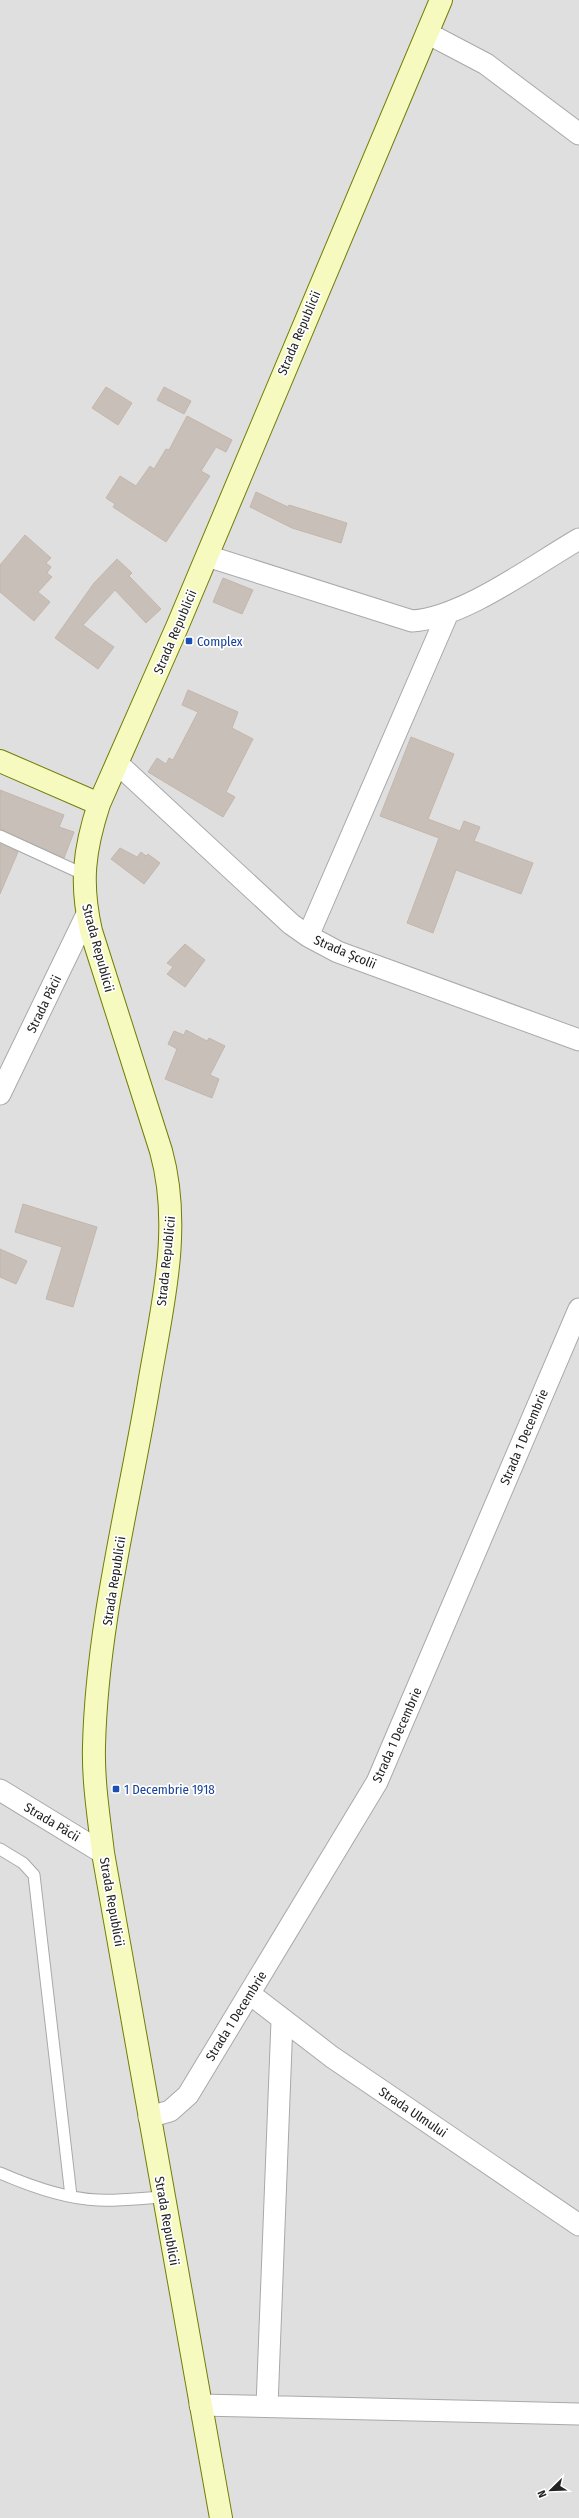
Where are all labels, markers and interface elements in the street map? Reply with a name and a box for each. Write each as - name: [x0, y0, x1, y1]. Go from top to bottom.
- street label: Strada Republicii: [274, 288, 324, 378]
- street label: Strada Republicii: [150, 587, 200, 677]
- place label: Complex: [197, 634, 243, 649]
- marker: Complex: [184, 636, 194, 646]
- street label: Strada Republicii: [79, 902, 117, 994]
- street label: Strada Școlii: [311, 932, 378, 973]
- street label: Strada Păcii: [24, 973, 64, 1035]
- street label: Strada Republicii: [154, 1215, 178, 1307]
- street label: Strada 1 Decembrie: [497, 1387, 551, 1487]
- street label: Strada Republicii: [100, 1535, 128, 1627]
- street label: Strada 1 Decembrie: [369, 1685, 425, 1785]
- place label: 1 Decembrie 1918: [124, 1782, 215, 1797]
- marker: 1 Decembrie 1918: [111, 1784, 121, 1794]
- street label: Strada Păcii: [21, 1800, 83, 1844]
- street label: Strada Republicii: [97, 1856, 127, 1948]
- street label: Strada 1 Decembrie: [202, 1969, 270, 2063]
- street label: Strada Ulmului: [376, 2084, 450, 2140]
- street label: Strada Republicii: [152, 2175, 182, 2267]
- north arrow: [531, 2470, 571, 2510]
- text: N: [535, 2488, 550, 2499]

